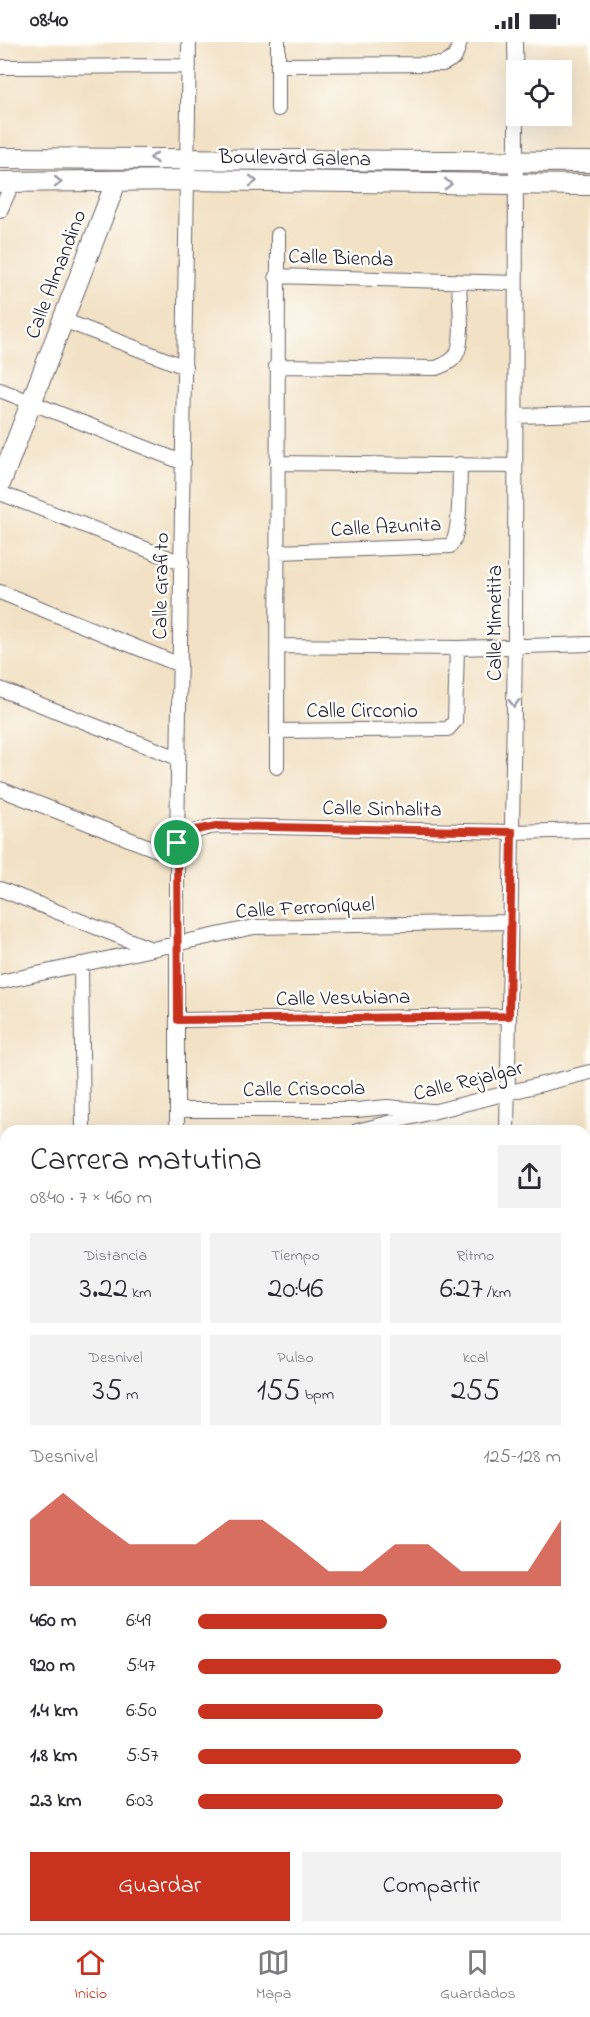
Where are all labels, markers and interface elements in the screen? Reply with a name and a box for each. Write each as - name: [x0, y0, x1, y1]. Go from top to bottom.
- text: 08:40: [30, 5, 68, 37]
- map controls: [506, 60, 572, 126]
- button: locate: [506, 60, 572, 126]
- street label: Boulevard Galena: [218, 143, 371, 175]
- one-way arrow: [149, 152, 158, 164]
- one-way arrow: [249, 175, 258, 187]
- one-way arrow: [54, 176, 63, 188]
- one-way arrow: [444, 177, 453, 190]
- street label: Calle Almandino: [19, 206, 95, 344]
- street label: Calle Bienda: [288, 242, 394, 276]
- street label: Calle Azunita: [330, 510, 442, 546]
- street label: Calle Grafito: [146, 532, 178, 640]
- street label: Calle Mimetita: [481, 565, 511, 681]
- street label: Calle Circonio: [306, 697, 418, 727]
- one-way arrow: [508, 699, 520, 708]
- street label: Calle Sinhalita: [322, 794, 442, 826]
- pin: [151, 817, 202, 868]
- icon: arrive: [160, 826, 193, 859]
- street label: Calle Ferroníquel: [235, 890, 375, 928]
- street label: Calle Vesubiana: [276, 983, 410, 1015]
- street label: Calle Rejalgar: [411, 1054, 527, 1112]
- street label: Calle Crisocola: [243, 1074, 366, 1106]
- text: Carrera matutina: [30, 1137, 262, 1185]
- button: share: [498, 1145, 561, 1208]
- text: 08:40 · 7 × 460 m: [30, 1184, 152, 1213]
- text: Distancia: [84, 1244, 147, 1268]
- text: Tiempo: [271, 1244, 320, 1268]
- text: Ritmo: [457, 1244, 494, 1268]
- text: 3.22: [80, 1268, 128, 1312]
- text: 20:46: [268, 1268, 323, 1312]
- text: 6:27: [440, 1268, 483, 1312]
- text: km: [128, 1281, 151, 1305]
- text: /km: [483, 1281, 511, 1305]
- text: Desnivel: [88, 1346, 143, 1370]
- text: Pulso: [277, 1346, 314, 1370]
- text: kcal: [463, 1346, 488, 1370]
- text: 35: [93, 1370, 122, 1414]
- text: 155: [257, 1370, 301, 1414]
- text: 255: [451, 1370, 500, 1414]
- text: m: [122, 1383, 138, 1407]
- text: bpm: [301, 1383, 334, 1407]
- text: Desnivel: [30, 1443, 98, 1472]
- text: 125–128 m: [483, 1443, 561, 1472]
- text: 460 m: [30, 1607, 76, 1636]
- text: 6:49: [126, 1607, 151, 1636]
- text: 920 m: [30, 1652, 75, 1681]
- text: 5:47: [126, 1652, 156, 1681]
- text: 1.4 km: [30, 1697, 78, 1726]
- text: 6:50: [126, 1697, 157, 1726]
- text: 1.8 km: [30, 1742, 77, 1771]
- text: 5:57: [126, 1742, 159, 1771]
- text: 2.3 km: [30, 1787, 82, 1816]
- text: 6:03: [126, 1787, 153, 1816]
- button: Guardar: [30, 1852, 290, 1921]
- button: Compartir: [302, 1852, 561, 1921]
- tab: Inicio: [74, 1946, 107, 2006]
- tab: Mapa: [256, 1946, 291, 2006]
- tab: Guardados: [440, 1946, 516, 2006]

